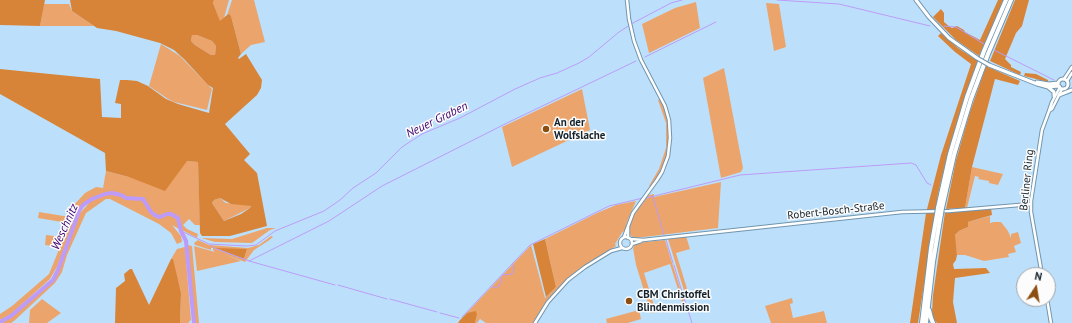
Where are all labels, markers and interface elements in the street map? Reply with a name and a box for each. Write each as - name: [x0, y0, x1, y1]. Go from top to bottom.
- water label: Neuer Graben: [404, 99, 470, 141]
- place label: An der Wolfslache: [554, 116, 605, 142]
- marker: An der Wolfslache: [541, 124, 551, 134]
- street label: Berliner Ring: [1017, 149, 1037, 211]
- street label: Robert-Bosch-Straße: [787, 199, 885, 223]
- water label: Weschnitz: [48, 202, 82, 252]
- north arrow: [1016, 267, 1056, 307]
- text: N: [1033, 269, 1043, 284]
- place label: CBM Christoffel Blindenmission: [637, 288, 710, 314]
- marker: CBM Christoffel Blindenmission: [624, 296, 634, 306]

